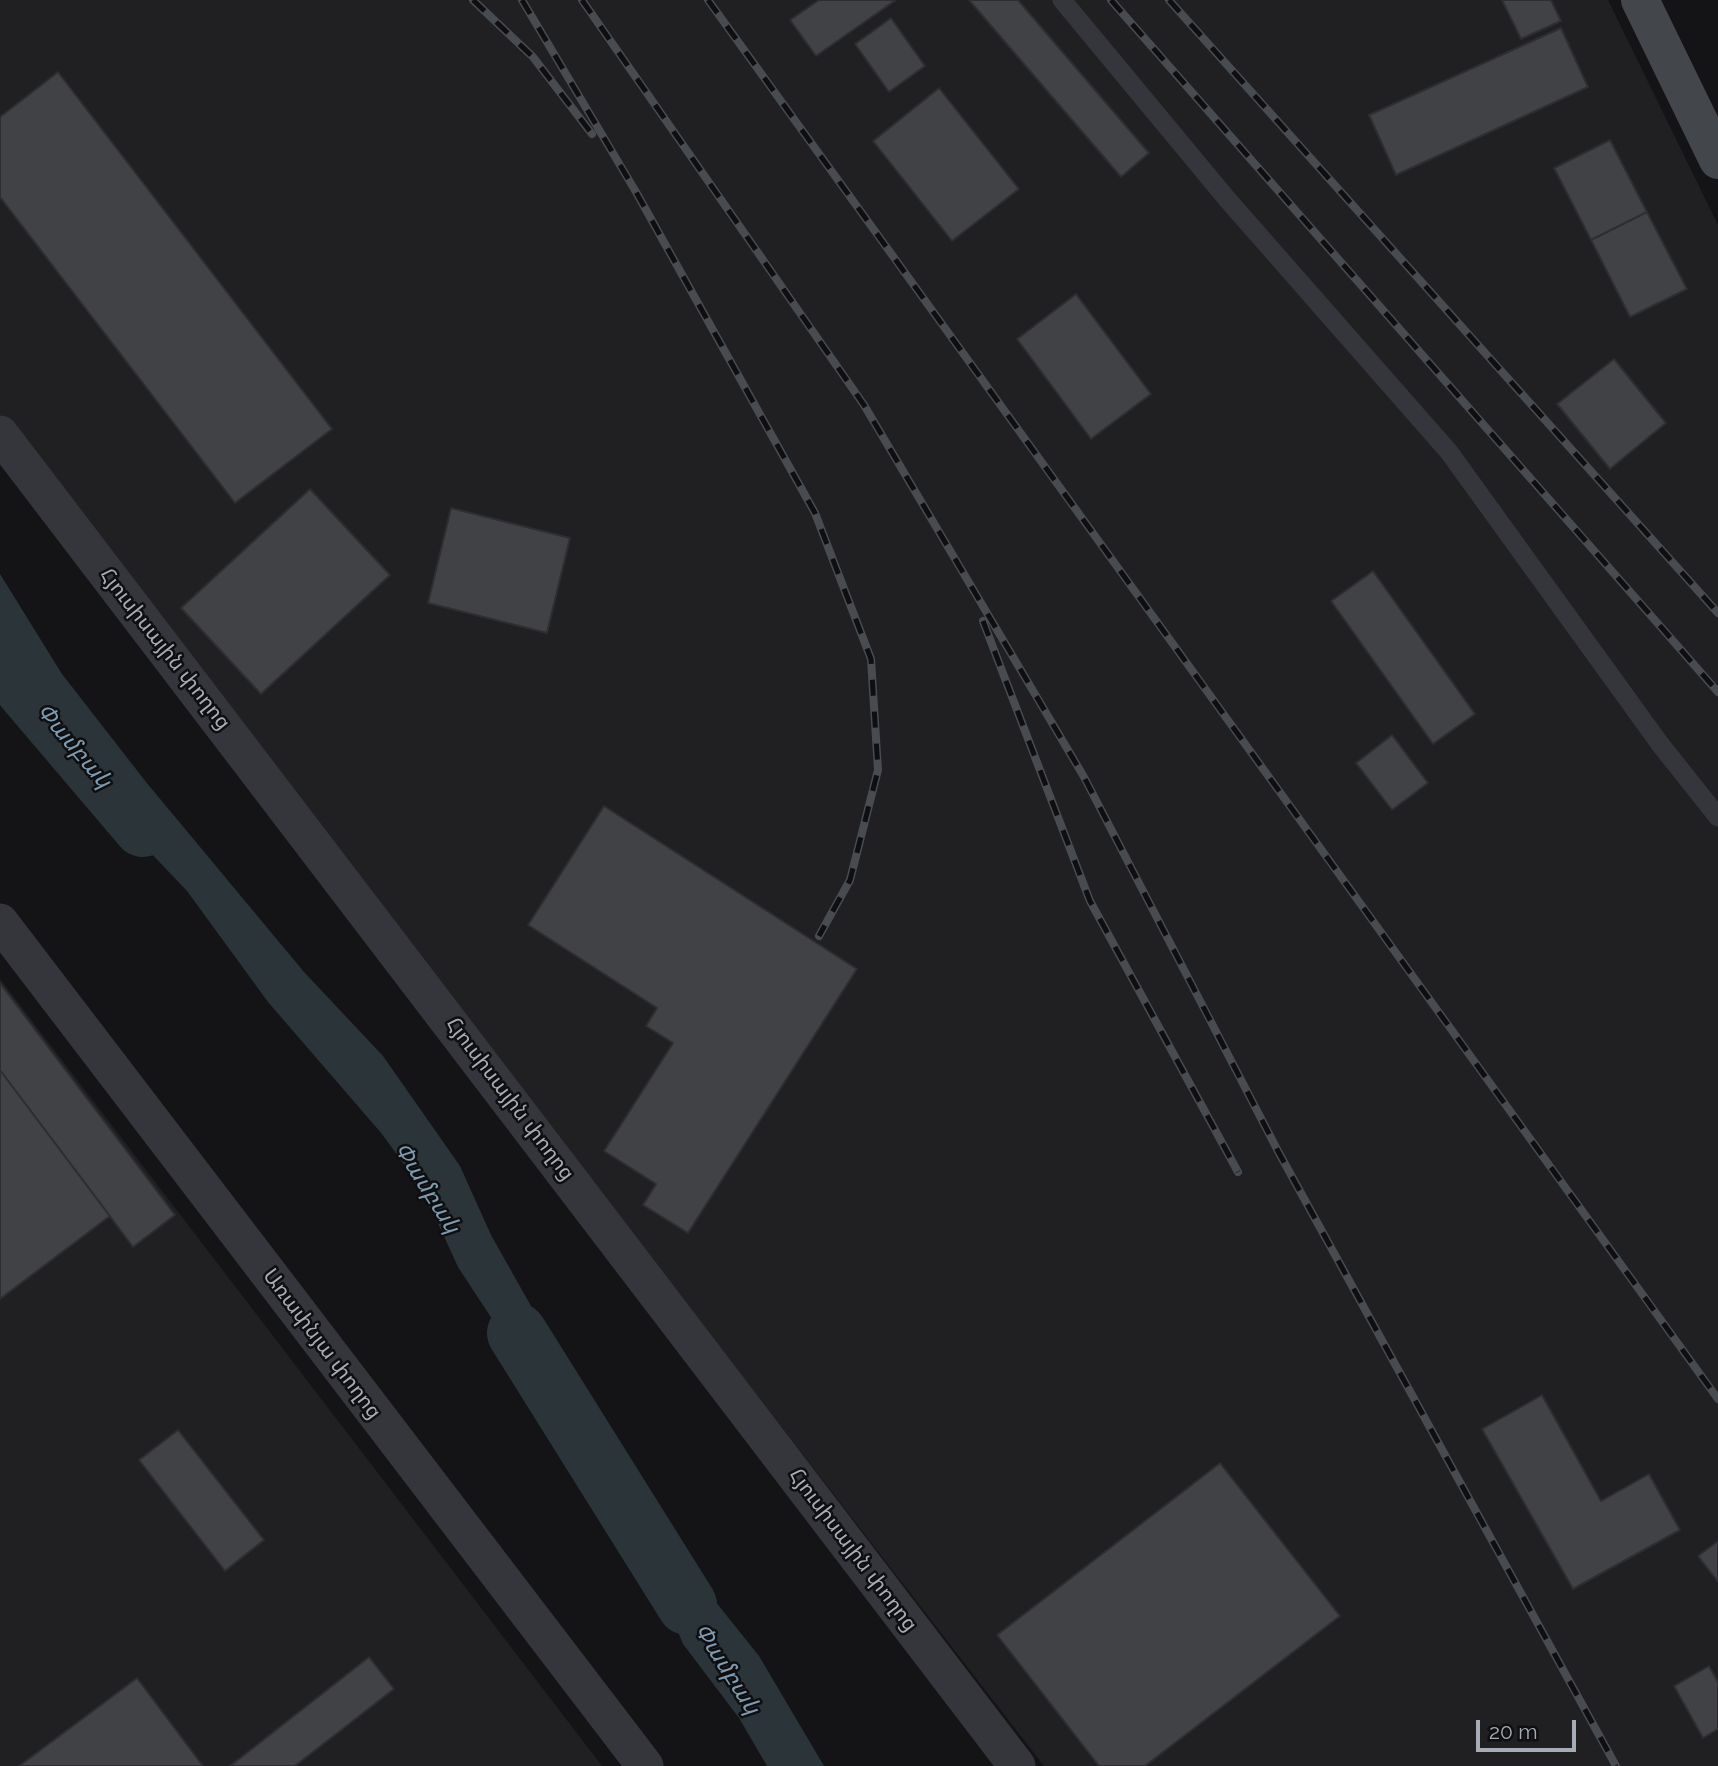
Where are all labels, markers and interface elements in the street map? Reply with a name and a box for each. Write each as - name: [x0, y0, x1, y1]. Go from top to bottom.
- street label: Հյուսիսային փողոց: [94, 563, 236, 735]
- water label: Փամբակ: [31, 698, 117, 794]
- street label: Հյուսիսային փողոց: [440, 1012, 580, 1186]
- water label: Փամբակ: [388, 1137, 466, 1239]
- street label: Առափնյա փողոց: [257, 1264, 387, 1424]
- street label: Հյուսիսային փողոց: [783, 1463, 923, 1637]
- water label: Փամբակ: [688, 1618, 766, 1720]
- scale bar: [1480, 1706, 1580, 1750]
- text: 20 m: [1489, 1719, 1537, 1744]

